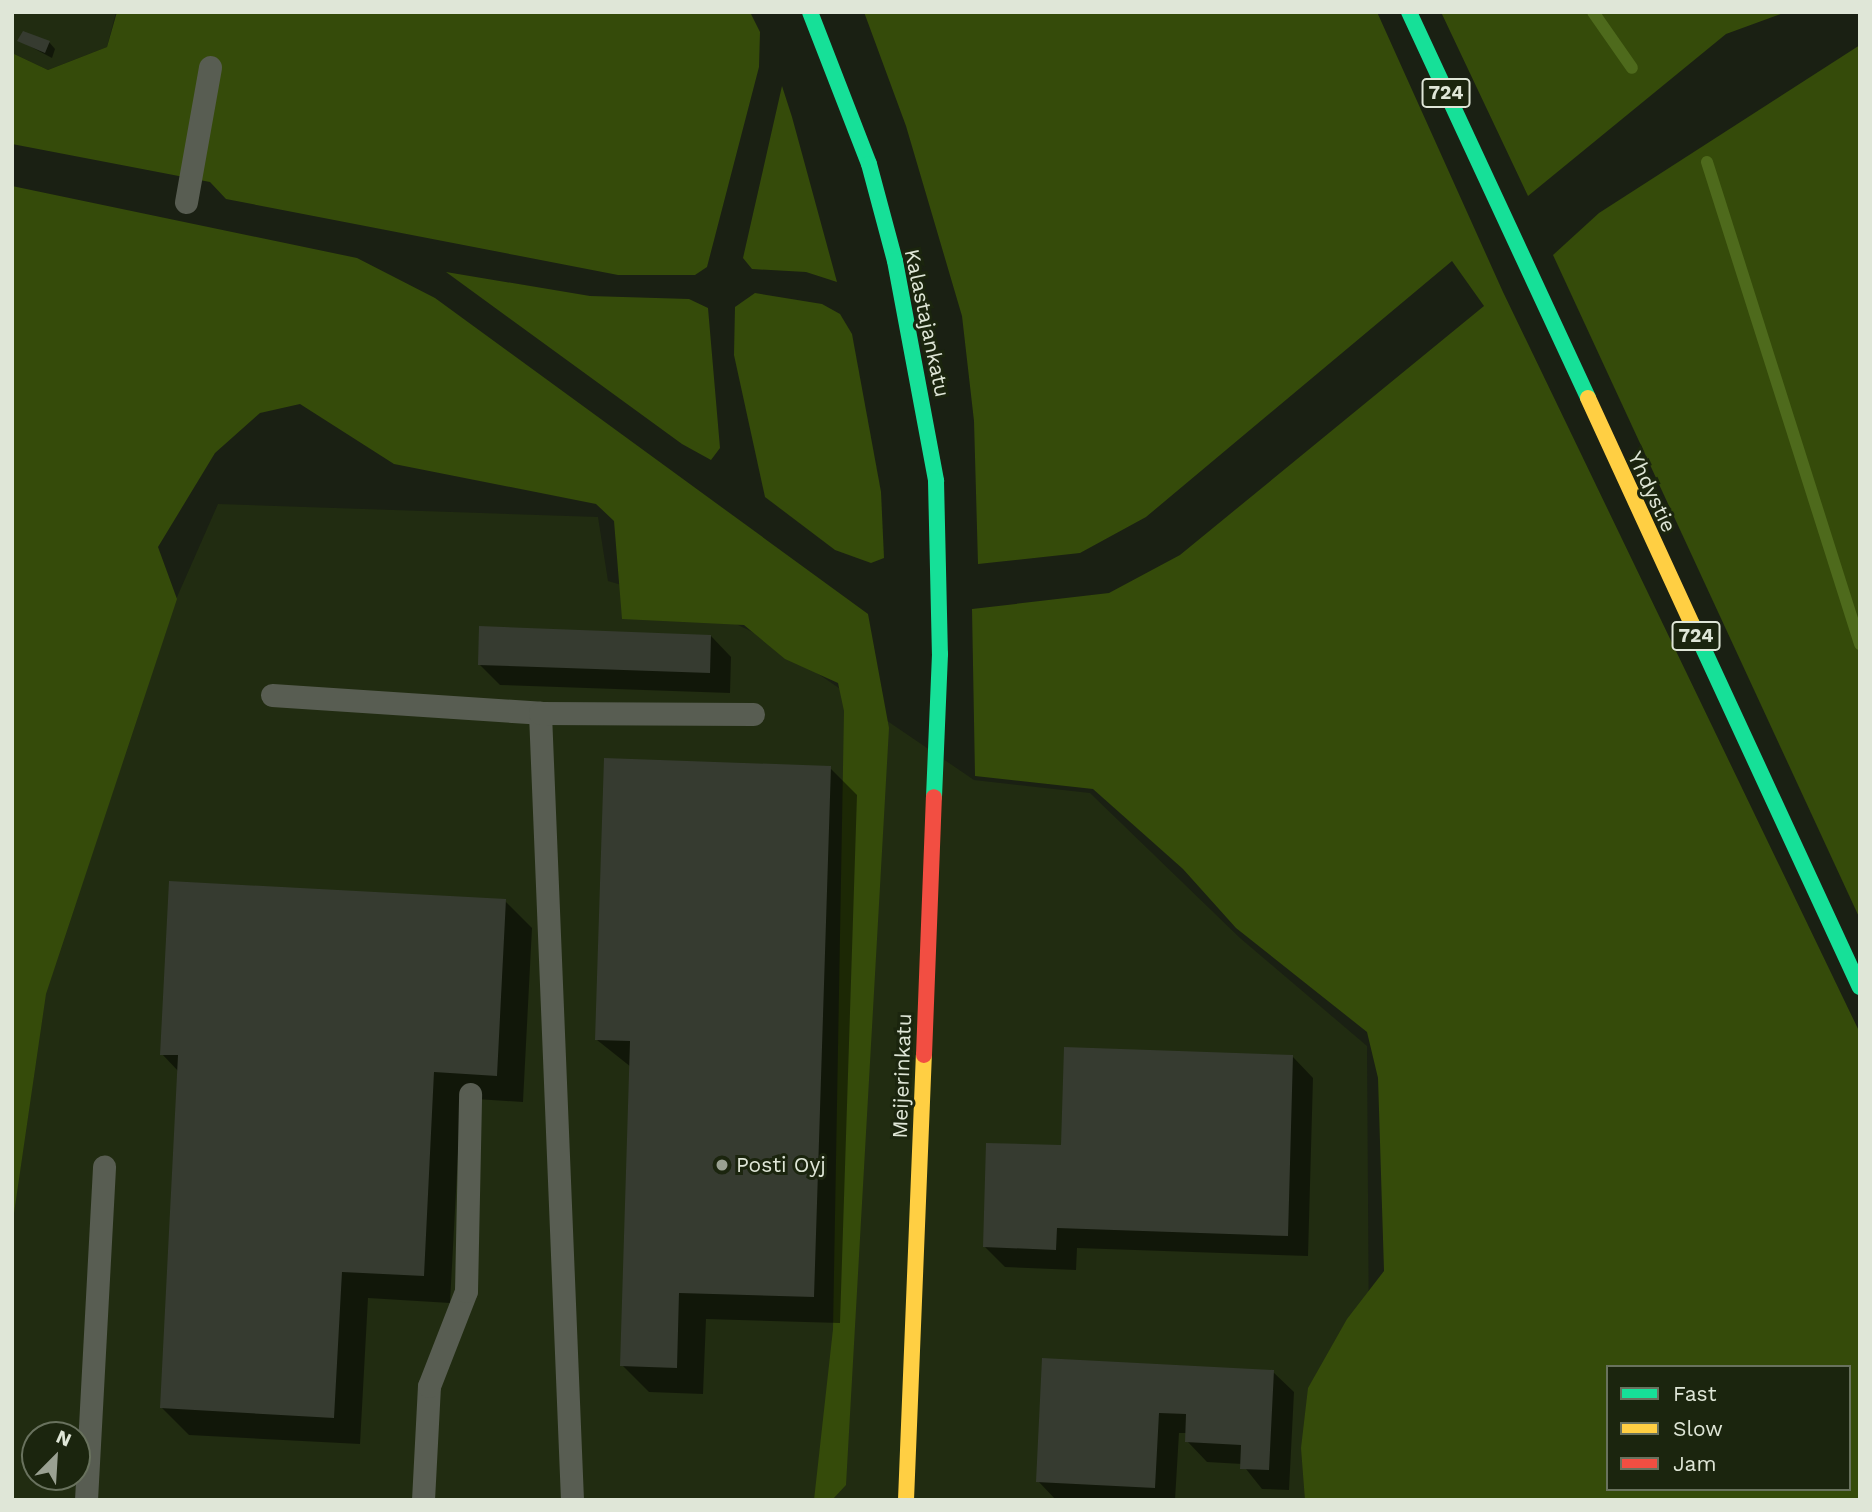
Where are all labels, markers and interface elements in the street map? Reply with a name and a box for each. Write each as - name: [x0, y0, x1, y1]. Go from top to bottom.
- road number: 724: [1422, 78, 1470, 108]
- street label: Kalastajankatu: [899, 247, 955, 399]
- street label: Yhdystie: [1622, 448, 1682, 536]
- road number: 724: [1672, 621, 1720, 652]
- street label: Meijerinkatu: [887, 1013, 917, 1139]
- place label: Posti Oyj: [736, 1152, 826, 1178]
- marker: Posti Oyj: [714, 1157, 730, 1173]
- legend: [1606, 1365, 1851, 1491]
- text: Fast: [1673, 1381, 1717, 1406]
- text: Slow: [1673, 1416, 1723, 1441]
- north arrow: [21, 1421, 91, 1491]
- text: N: [53, 1425, 75, 1452]
- text: Jam: [1673, 1451, 1716, 1476]

